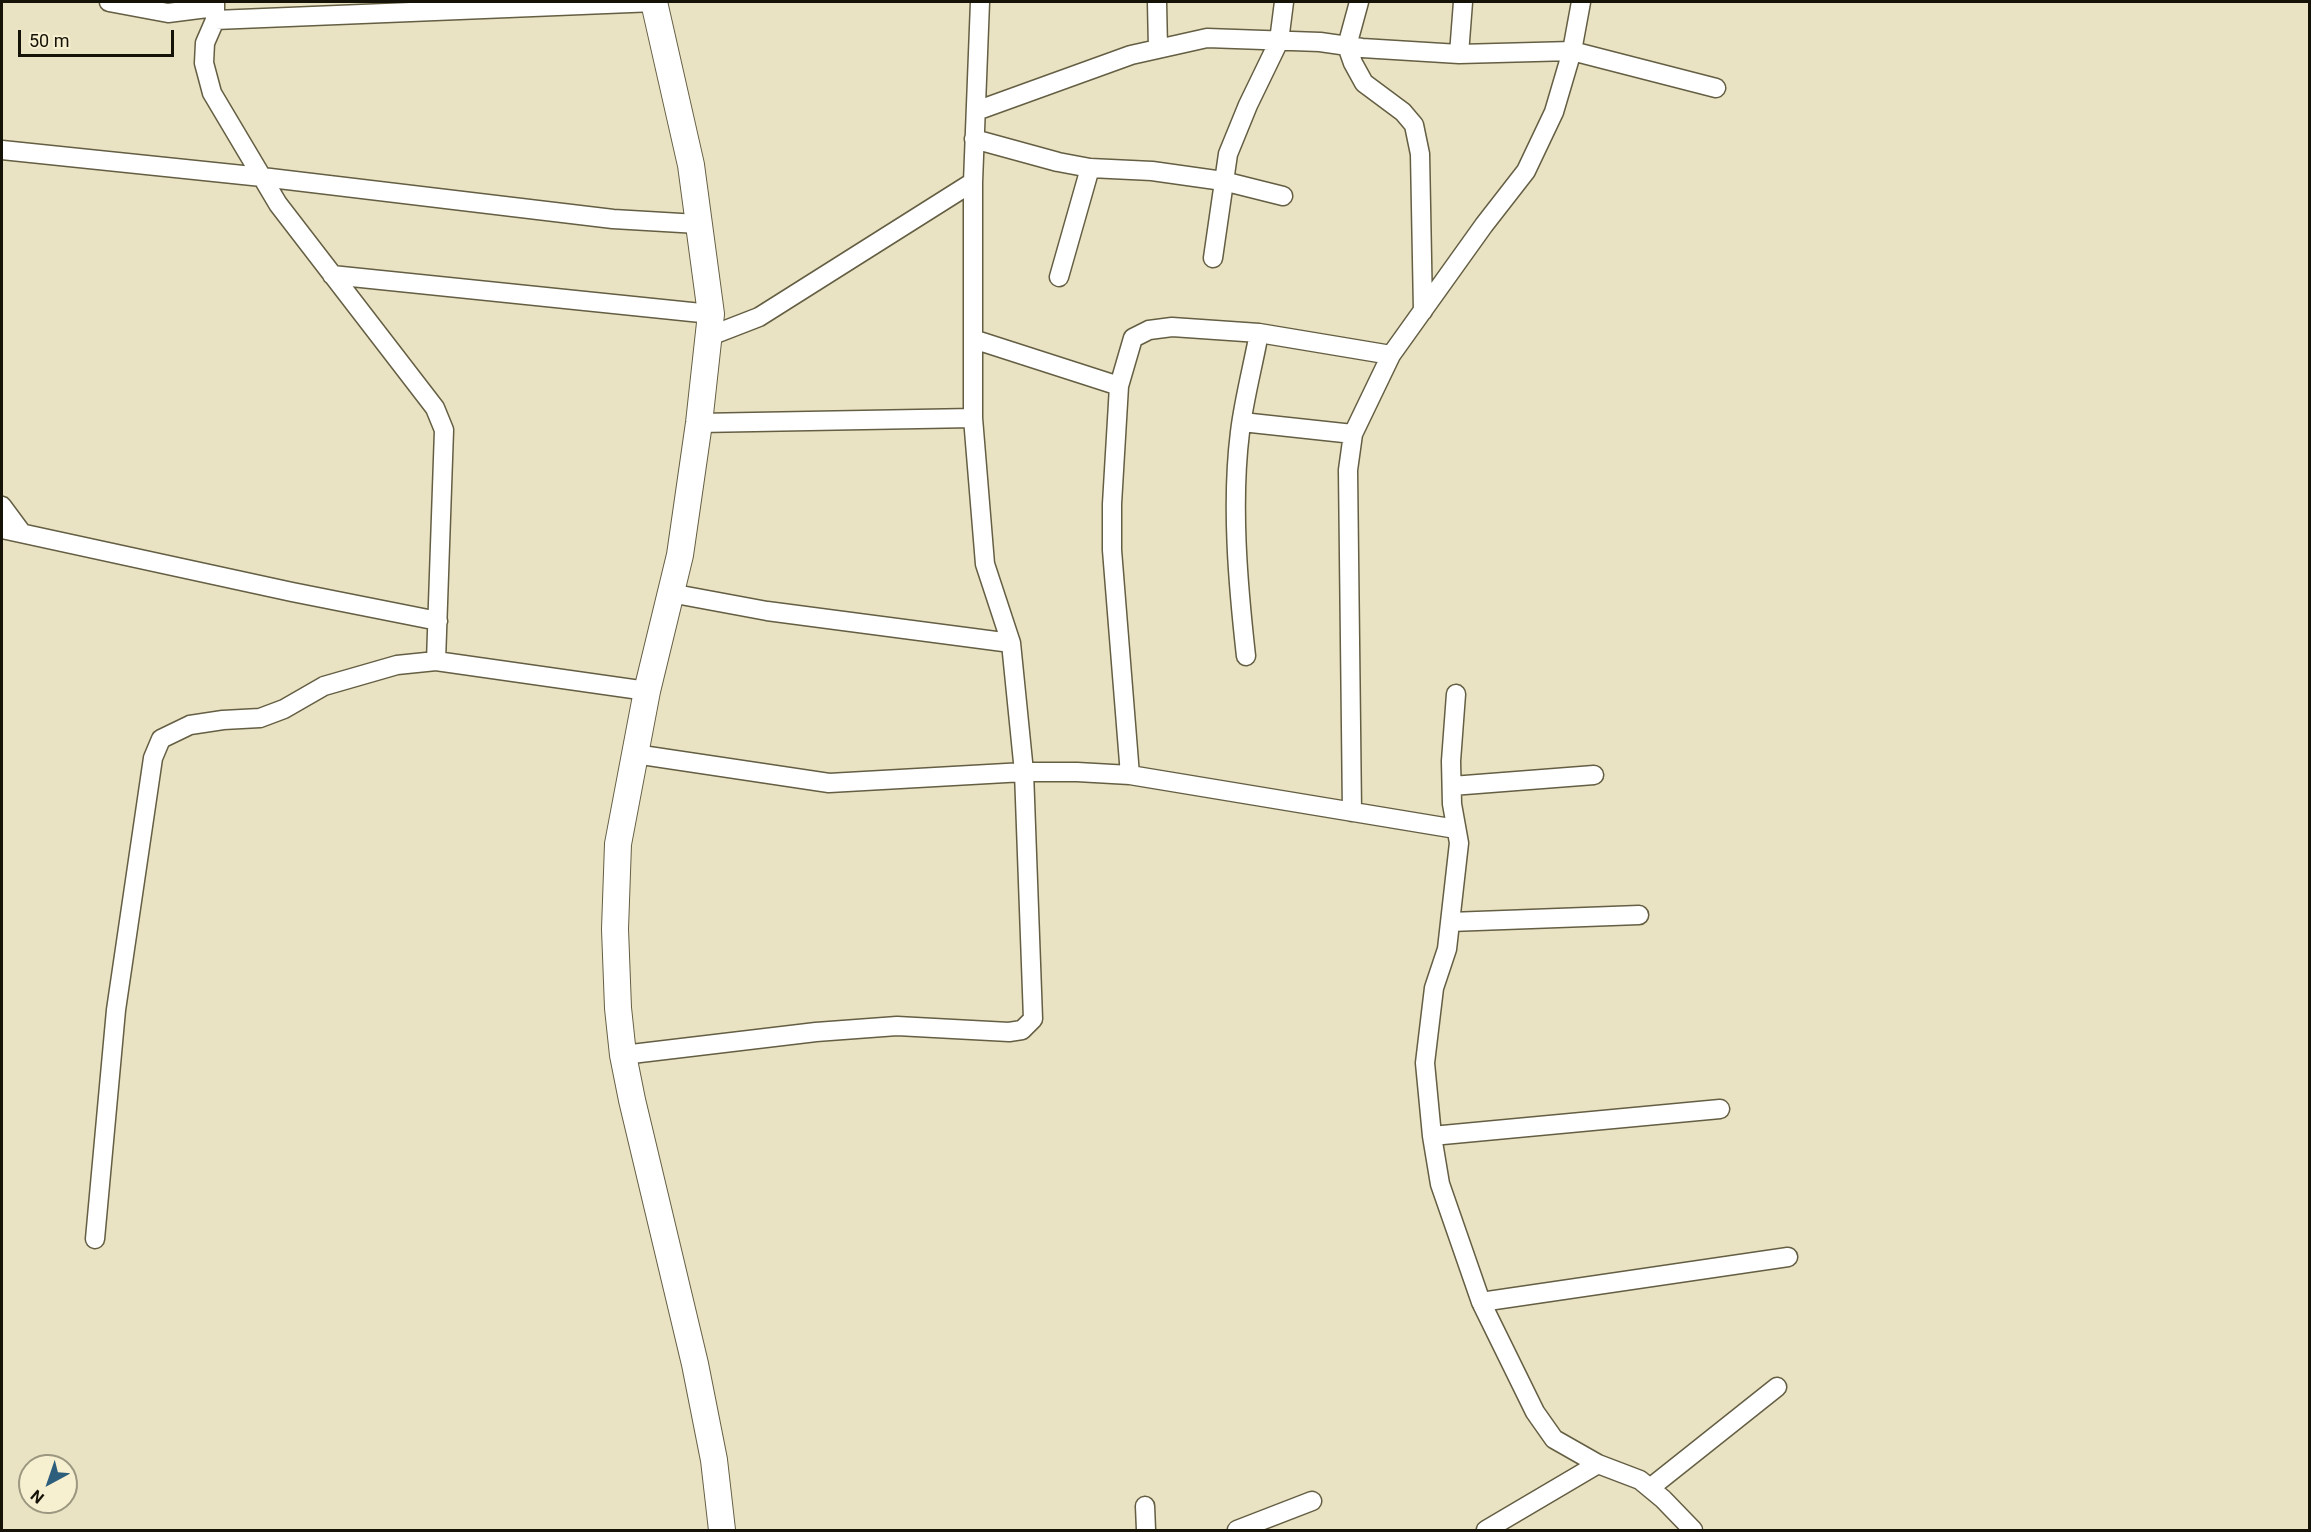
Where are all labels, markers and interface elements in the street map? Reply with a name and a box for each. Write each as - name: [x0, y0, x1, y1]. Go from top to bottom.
- scale bar: [21, 18, 177, 56]
- text: 50 m: [29, 30, 69, 51]
- north arrow: [18, 1454, 78, 1514]
- text: N: [27, 1486, 48, 1508]

